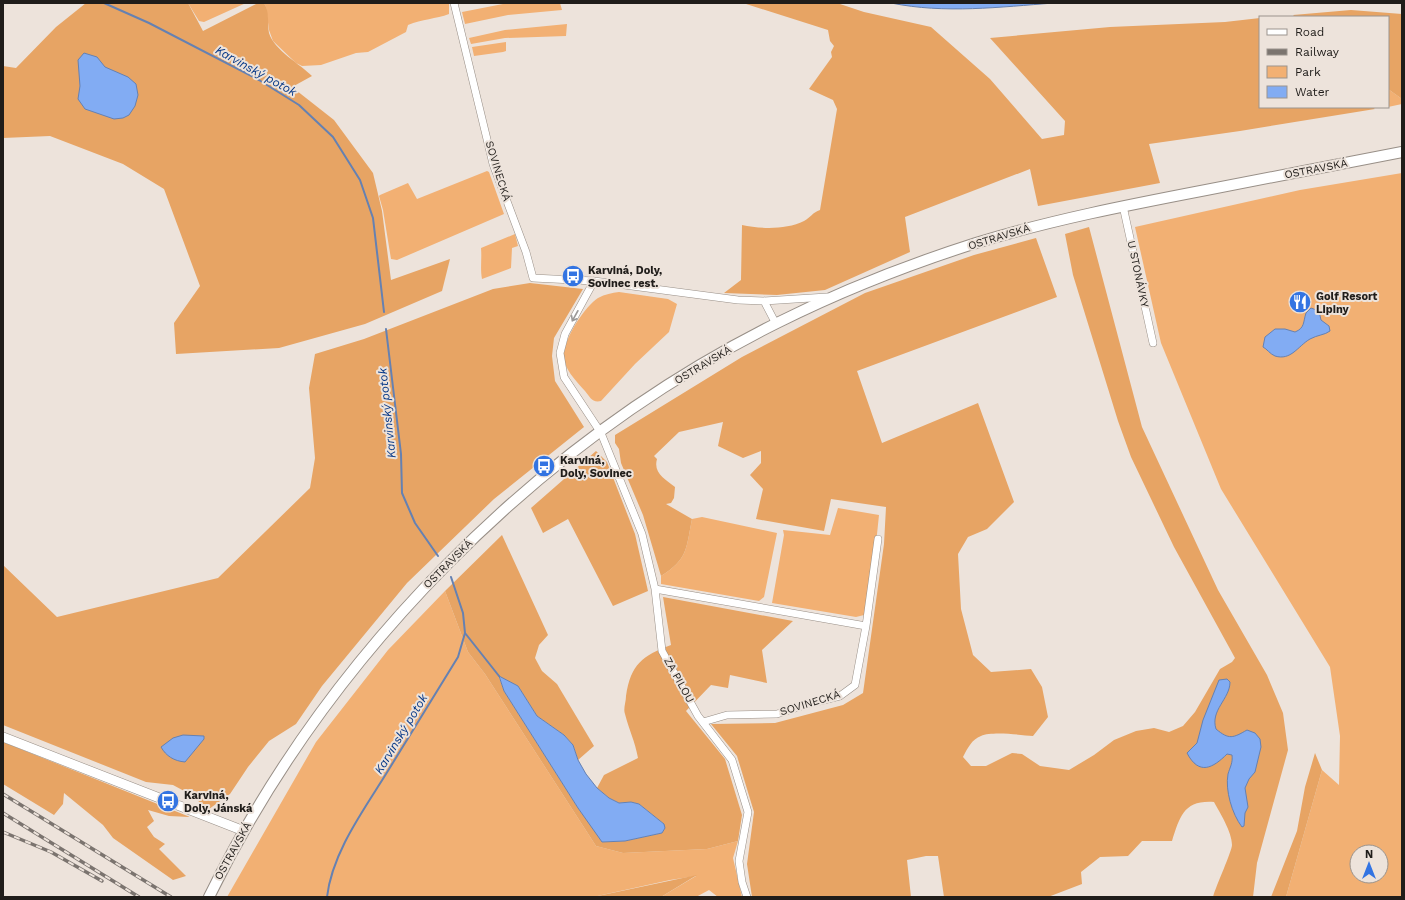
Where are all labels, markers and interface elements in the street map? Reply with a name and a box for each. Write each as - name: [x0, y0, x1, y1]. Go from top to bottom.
- legend: [1259, 16, 1389, 108]
- text: Road: [1295, 25, 1324, 39]
- water label: Karvinský potok: [213, 43, 299, 99]
- text: Railway: [1295, 45, 1340, 59]
- text: Park: [1295, 65, 1321, 79]
- text: Water: [1295, 85, 1330, 99]
- street label: SOVINECKÁ: [483, 139, 514, 203]
- street label: OSTRAVSKÁ: [1283, 156, 1349, 181]
- street label: OSTRAVSKÁ: [966, 220, 1032, 253]
- street label: U STONÁVKY: [1125, 239, 1153, 309]
- bus stop icon: Karviná, Doly, Sovinec rest.: [560, 263, 586, 289]
- place label: Karviná, Doly, Sovinec rest.: [588, 264, 662, 290]
- restaurant icon: Golf Resort Lipiny: [1287, 289, 1313, 315]
- place label: Golf Resort Lipiny: [1316, 290, 1378, 316]
- one-way arrow: [571, 309, 579, 321]
- street label: OSTRAVSKÁ: [672, 342, 734, 387]
- water label: Karvinský potok: [375, 367, 399, 459]
- bus stop icon: Karviná, Doly, Sovinec: [531, 453, 557, 479]
- place label: Karviná, Doly, Sovinec: [560, 454, 632, 480]
- street label: OSTRAVSKÁ: [420, 536, 475, 591]
- street label: ZA PILOU: [661, 655, 697, 705]
- street label: SOVINECKÁ: [778, 687, 842, 718]
- water label: Karvinský potok: [372, 691, 431, 776]
- bus stop icon: Karviná, Doly, Jánská: [155, 788, 181, 814]
- place label: Karviná, Doly, Jánská: [184, 789, 253, 815]
- street label: OSTRAVSKÁ: [211, 819, 254, 882]
- north arrow: [1349, 844, 1389, 884]
- text: N: [1365, 848, 1373, 861]

